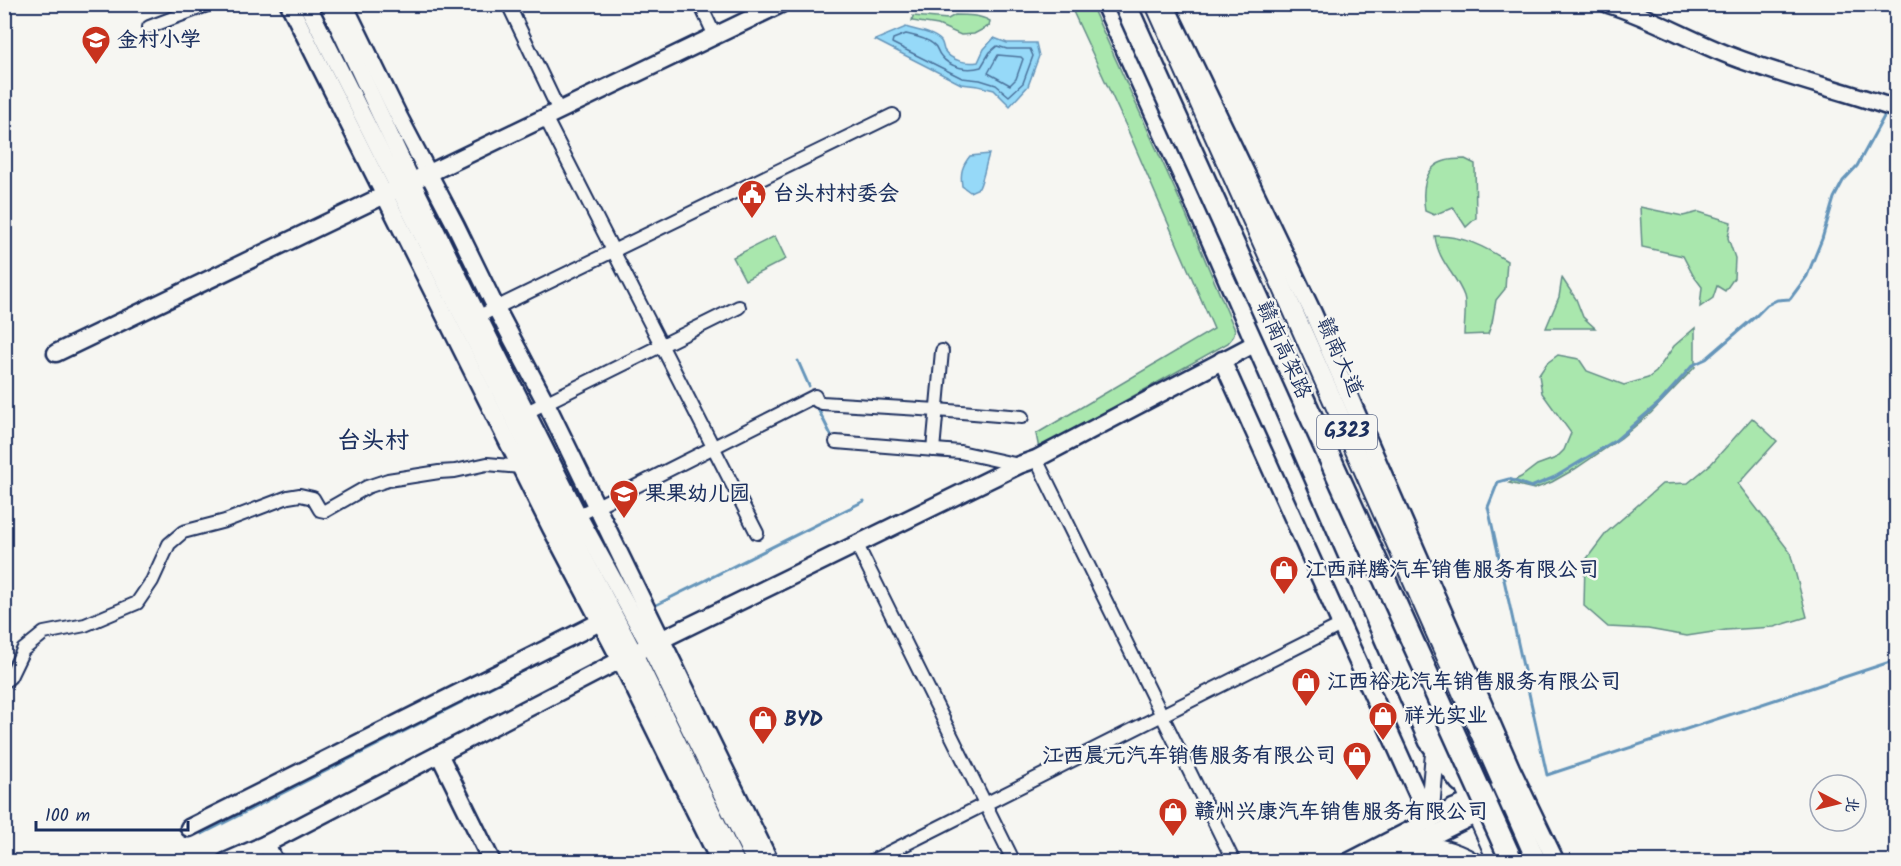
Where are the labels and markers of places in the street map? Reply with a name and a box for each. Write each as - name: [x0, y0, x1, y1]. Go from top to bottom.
- school or university icon: 金村小学: [80, 24, 112, 66]
- place label: 金村小学: [117, 24, 201, 57]
- public building icon: 台头村村委会: [736, 178, 768, 220]
- place label: 台头村村委会: [773, 178, 899, 211]
- school or university icon: 果果幼儿园: [608, 478, 640, 520]
- place label: 果果幼儿园: [645, 478, 750, 511]
- shop icon: 江西祥腾汽车销售服务有限公司: [1268, 554, 1300, 596]
- place label: 江西祥腾汽车销售服务有限公司: [1305, 554, 1599, 587]
- shop icon: 江西裕龙汽车销售服务有限公司: [1290, 666, 1322, 708]
- place label: 江西裕龙汽车销售服务有限公司: [1327, 666, 1621, 699]
- shop icon: 祥光实业: [1367, 700, 1399, 742]
- place label: 祥光实业: [1404, 700, 1488, 733]
- shop icon: BYD: [747, 704, 779, 746]
- place label: BYD: [784, 704, 823, 737]
- place label: 江西晨元汽车销售服务有限公司: [1042, 740, 1336, 773]
- shop icon: 江西晨元汽车销售服务有限公司: [1341, 740, 1373, 782]
- shop icon: 赣州兴康汽车销售服务有限公司: [1157, 796, 1189, 838]
- place label: 赣州兴康汽车销售服务有限公司: [1194, 796, 1488, 829]

